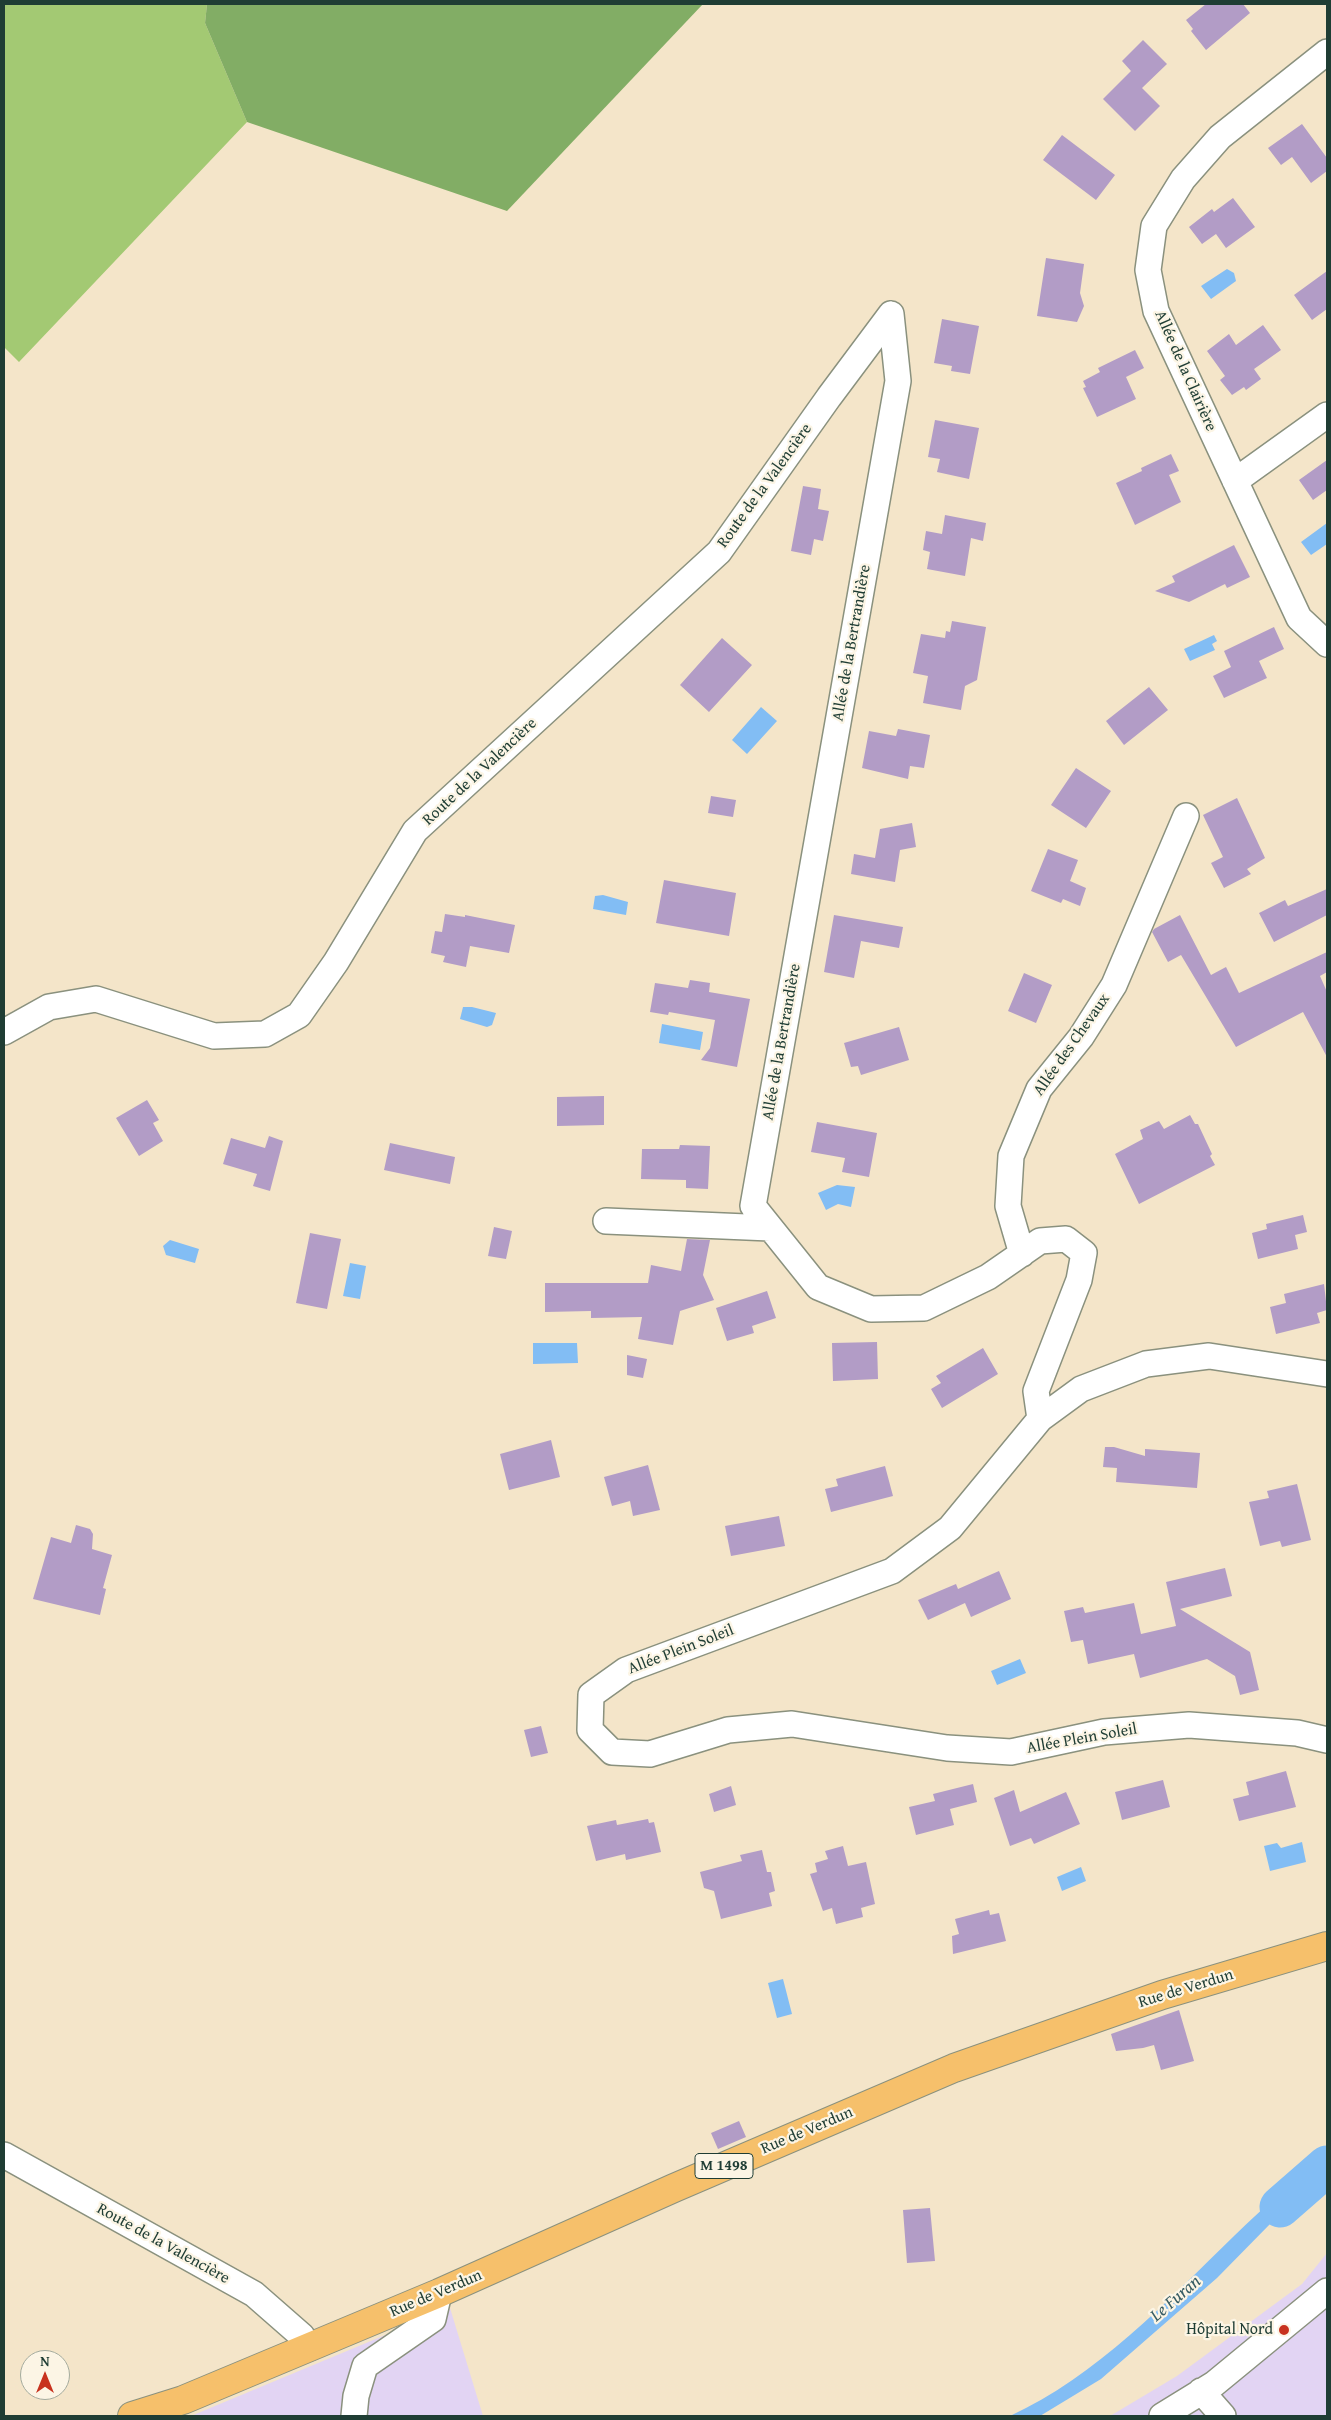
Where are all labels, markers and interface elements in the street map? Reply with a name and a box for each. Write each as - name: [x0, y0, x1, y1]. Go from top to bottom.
- street label: Allée de la Clairière: [1150, 308, 1220, 434]
- street label: Route de la Valencière: [713, 420, 817, 552]
- street label: Allée de la Bertrandière: [829, 563, 875, 723]
- street label: Route de la Valencière: [419, 714, 541, 830]
- street label: Allée de la Bertrandière: [759, 962, 805, 1122]
- street label: Allée des Chevaux: [1030, 990, 1114, 1100]
- street label: Allée Plein Soleil: [625, 1621, 737, 1679]
- street label: Allée Plein Soleil: [1025, 1720, 1139, 1758]
- street label: Rue de Verdun: [1136, 1965, 1236, 2013]
- street label: Rue de Verdun: [758, 2103, 856, 2159]
- road number: M 1498: [695, 2154, 753, 2178]
- street label: Route de la Valencière: [93, 2200, 233, 2288]
- street label: Rue de Verdun: [387, 2266, 485, 2322]
- water label: Le Furan: [1146, 2271, 1206, 2327]
- place label: Hôpital Nord: [1186, 2320, 1273, 2340]
- marker: Hôpital Nord: [1277, 2323, 1291, 2337]
- north arrow: [20, 2350, 70, 2400]
- text: N: [40, 2351, 50, 2371]

